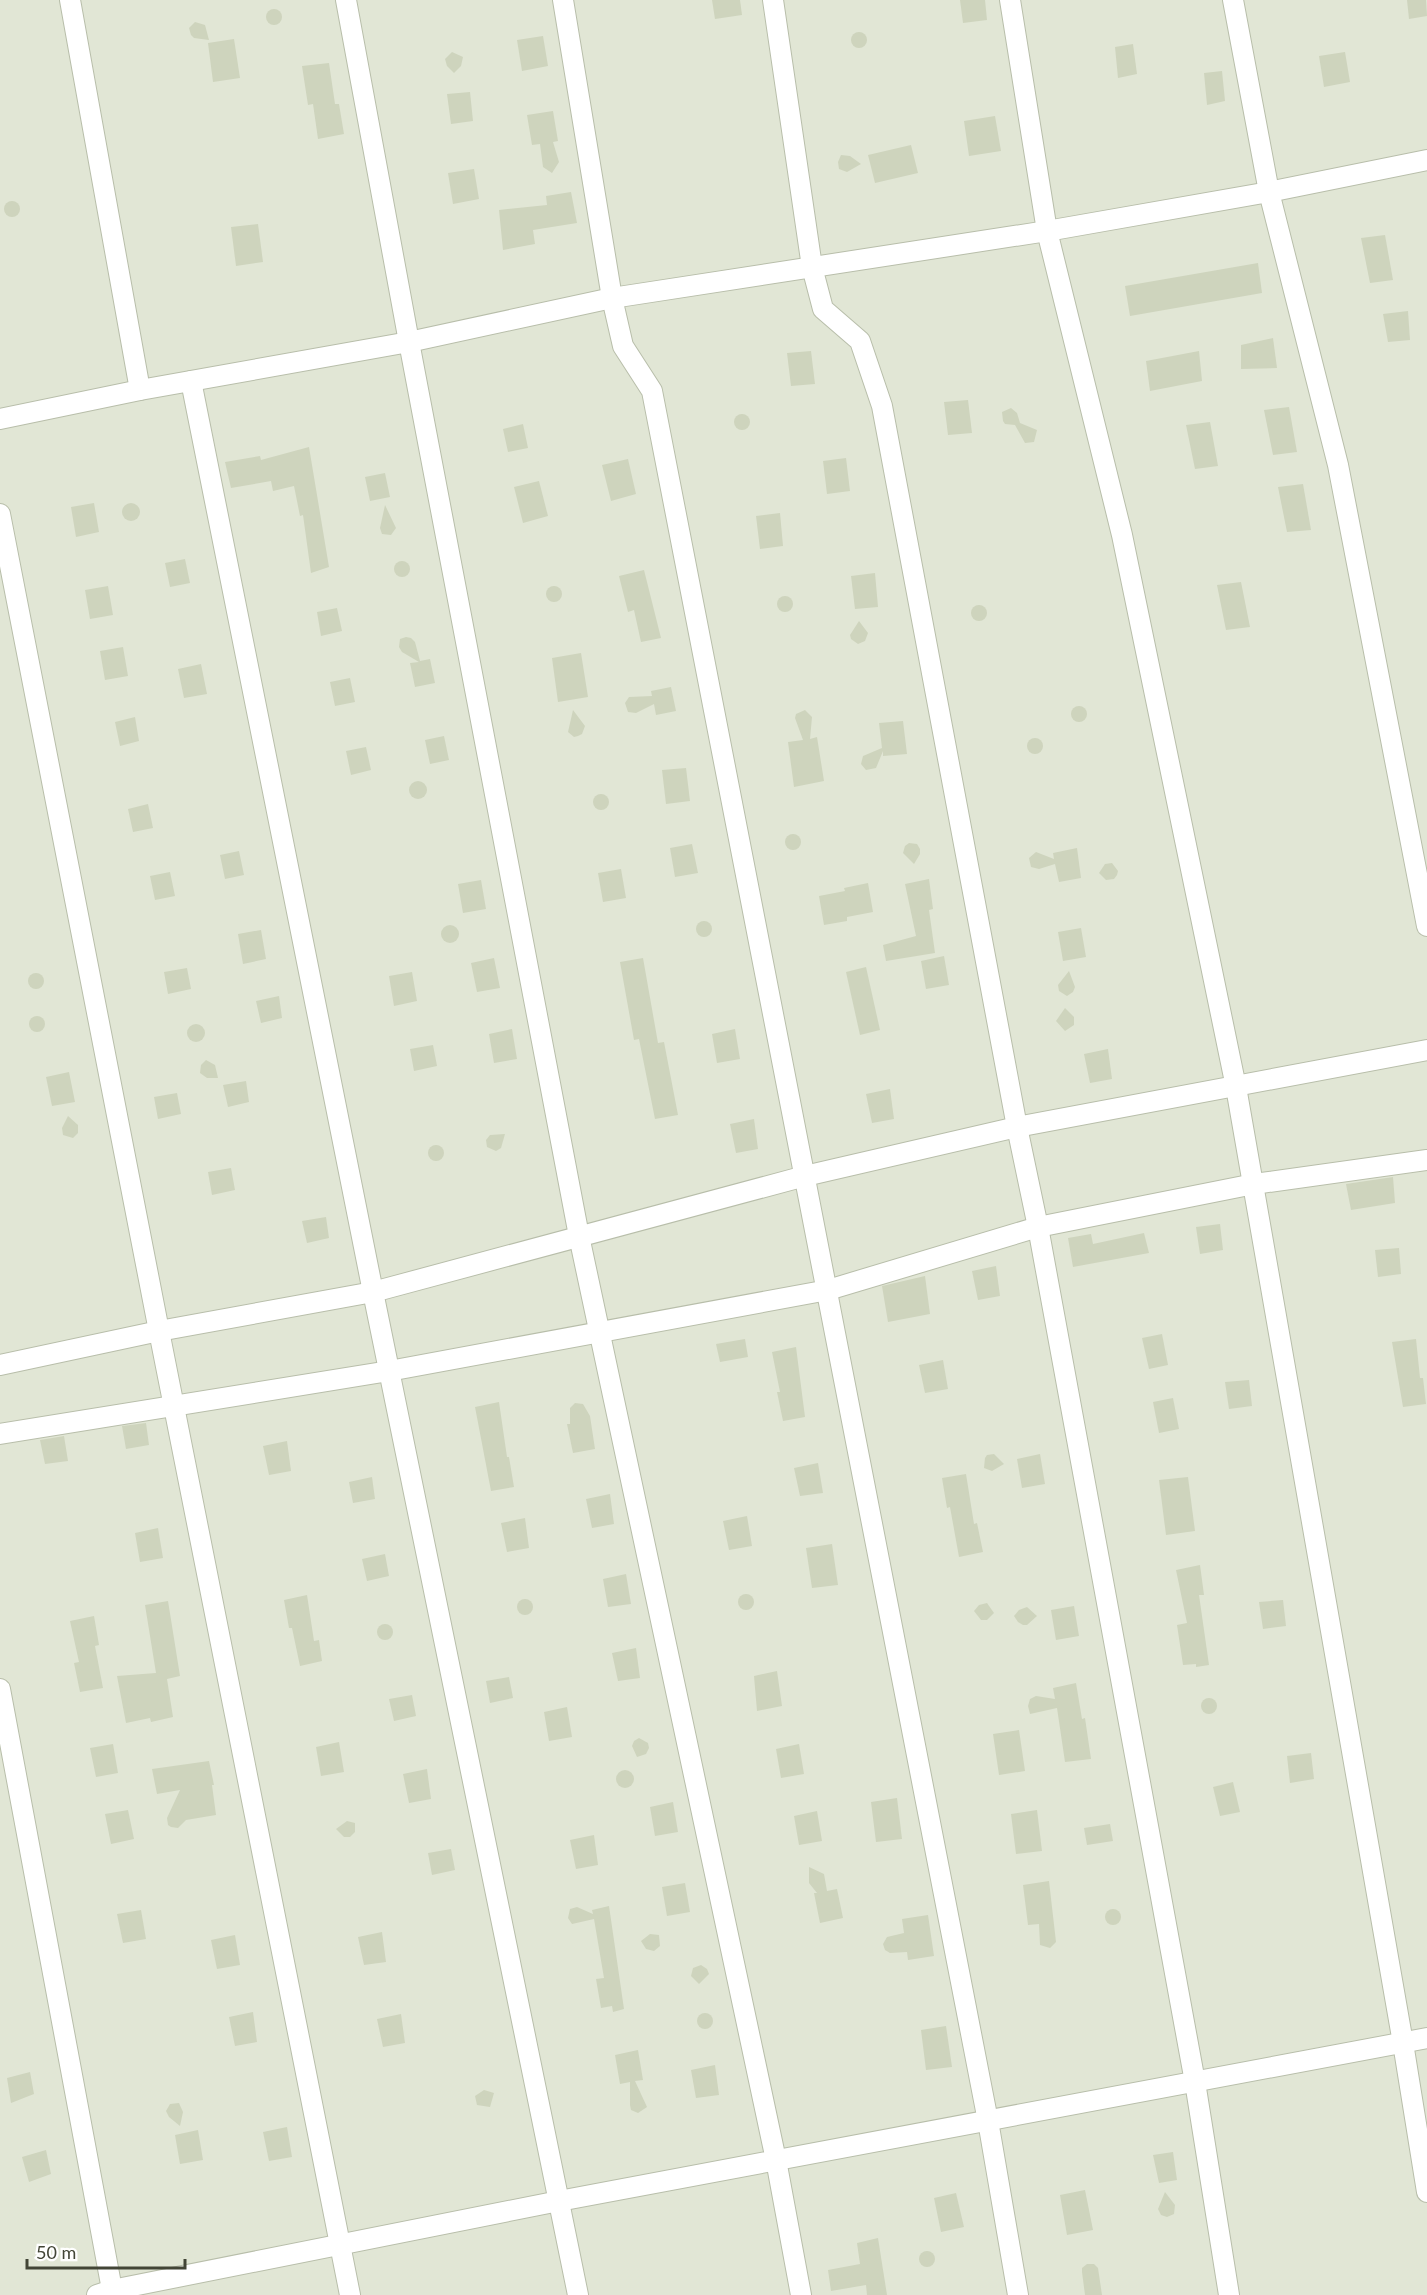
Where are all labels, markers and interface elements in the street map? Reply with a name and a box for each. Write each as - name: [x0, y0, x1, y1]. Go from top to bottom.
- scale bar: [27, 2232, 184, 2270]
- text: 50 m: [36, 2241, 76, 2263]

